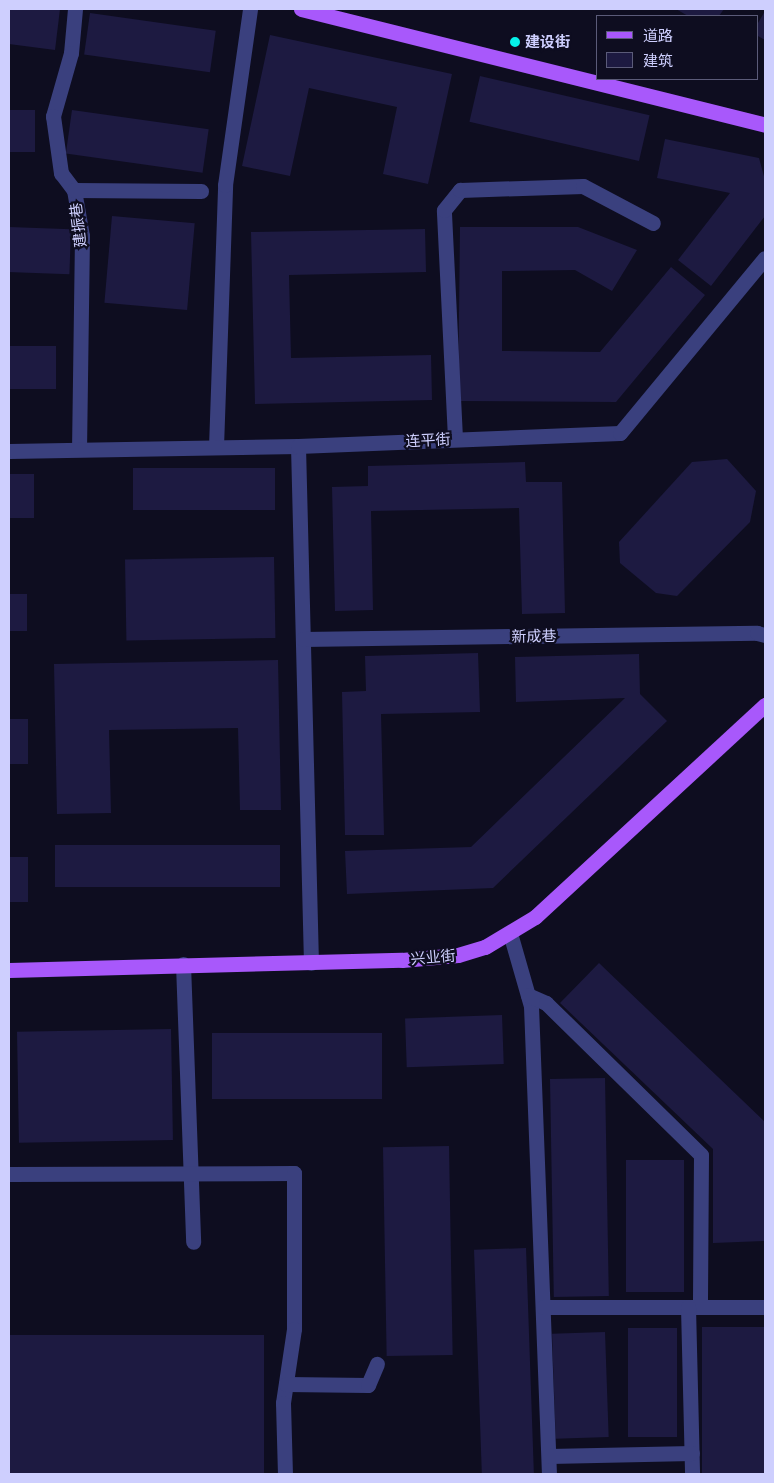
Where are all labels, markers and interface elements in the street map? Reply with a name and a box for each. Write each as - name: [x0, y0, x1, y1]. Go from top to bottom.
- legend: [596, 15, 759, 80]
- text: 道路: [643, 26, 673, 45]
- place label: 建设街: [525, 33, 570, 51]
- marker: 建设街: [509, 36, 521, 48]
- text: 建筑: [643, 51, 673, 70]
- street label: 建振巷: [66, 202, 90, 248]
- street label: 连平街: [405, 430, 451, 450]
- street label: 新成巷: [511, 627, 557, 645]
- street label: 兴业街: [410, 946, 456, 968]

